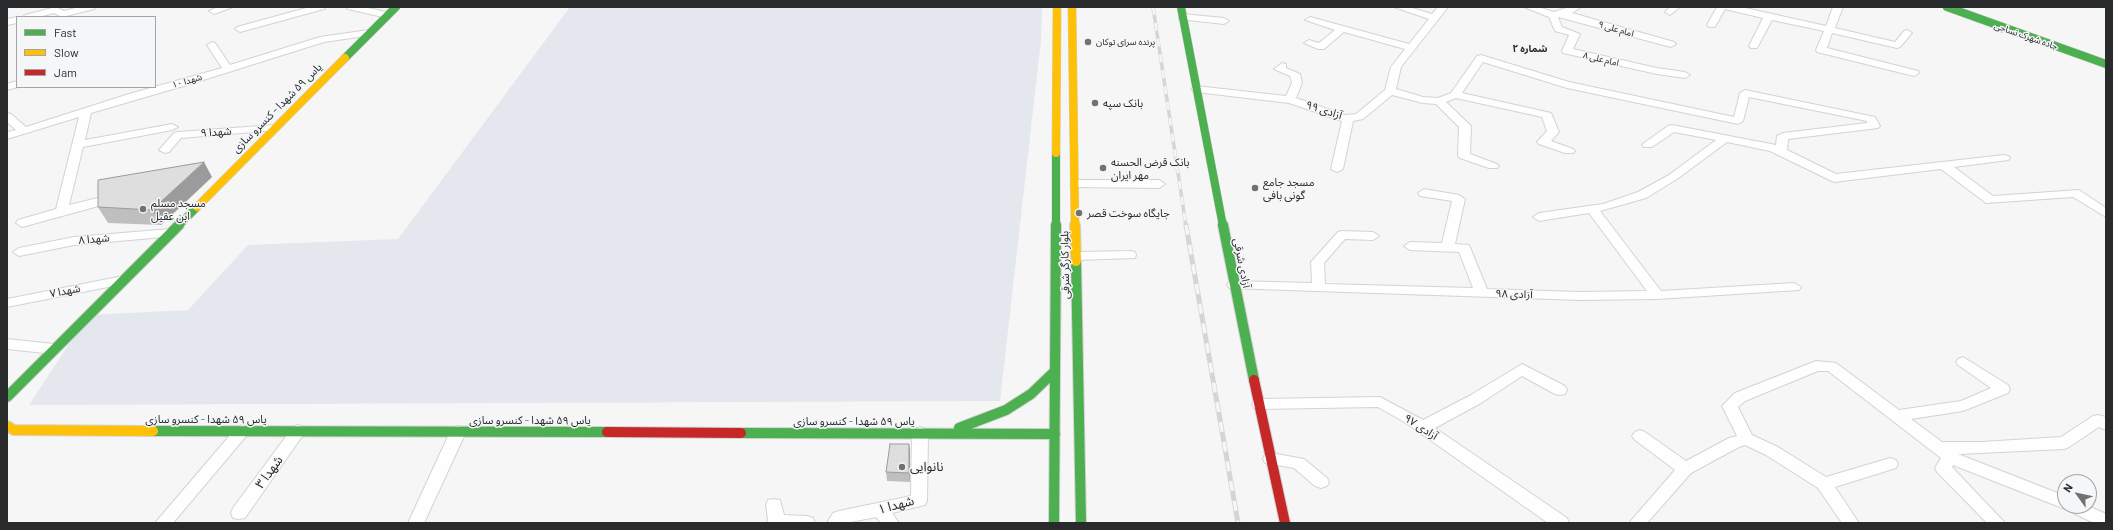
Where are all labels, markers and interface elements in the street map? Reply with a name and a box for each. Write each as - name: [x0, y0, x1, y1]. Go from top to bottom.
- legend: [16, 16, 156, 88]
- street label: امام علی ۹: [1597, 19, 1635, 39]
- street label: جاده شهرک نساجی: [1993, 20, 2059, 52]
- text: Fast: [54, 25, 77, 39]
- marker: پرنده سرای توکان: [1083, 37, 1093, 47]
- place label: پرنده سرای توکان: [1096, 37, 1155, 47]
- district label: شماره ۲: [1512, 43, 1548, 55]
- text: Slow: [54, 45, 79, 59]
- street label: امام علی ۸: [1582, 50, 1620, 68]
- street label: یاس ۵۹ شهدا - کنسرو سازی: [229, 60, 325, 156]
- text: Jam: [54, 65, 77, 79]
- street label: شهدا ۱۰: [171, 72, 203, 90]
- place label: بانک سپه: [1103, 96, 1143, 110]
- marker: بانک سپه: [1090, 98, 1100, 108]
- street label: آزادی ٩٩: [1304, 98, 1344, 122]
- street label: شهدا ۹: [200, 124, 232, 140]
- place label: بانک قرض الحسنه مهر ایران: [1111, 155, 1190, 181]
- marker: بانک قرض الحسنه مهر ایران: [1098, 163, 1108, 173]
- place label: مسجد جامع گونی بافی: [1263, 175, 1314, 201]
- marker: مسجد جامع گونی بافی: [1250, 183, 1260, 193]
- place label: مسجد مسلم ابن عقیل: [151, 196, 206, 222]
- marker: مسجد مسلم ابن عقیل: [138, 204, 148, 214]
- place label: جایگاه سوخت قصر: [1087, 206, 1170, 220]
- marker: جایگاه سوخت قصر: [1074, 208, 1084, 218]
- street label: شهدا ۸: [78, 231, 110, 247]
- street label: بلوار کارگر شرقی: [1058, 231, 1072, 299]
- street label: آزادی شرقی: [1231, 237, 1253, 289]
- street label: شهدا ۷: [48, 282, 82, 300]
- street label: آزادی ۹۸: [1495, 287, 1533, 301]
- street label: آزادی ۹۷: [1402, 411, 1440, 443]
- street label: یاس ۵۹ شهدا - کنسرو سازی: [145, 412, 267, 426]
- street label: یاس ۵۹ شهدا - کنسرو سازی: [469, 413, 591, 427]
- street label: یاس ۵۹ شهدا - کنسرو سازی: [793, 414, 915, 428]
- street label: شهدا ۳: [252, 453, 286, 491]
- place label: نانوایی: [910, 459, 943, 475]
- marker: نانوایی: [897, 462, 907, 472]
- north arrow: [2057, 474, 2097, 514]
- text: N: [2060, 481, 2075, 494]
- street label: شهدا ۱: [876, 493, 916, 517]

